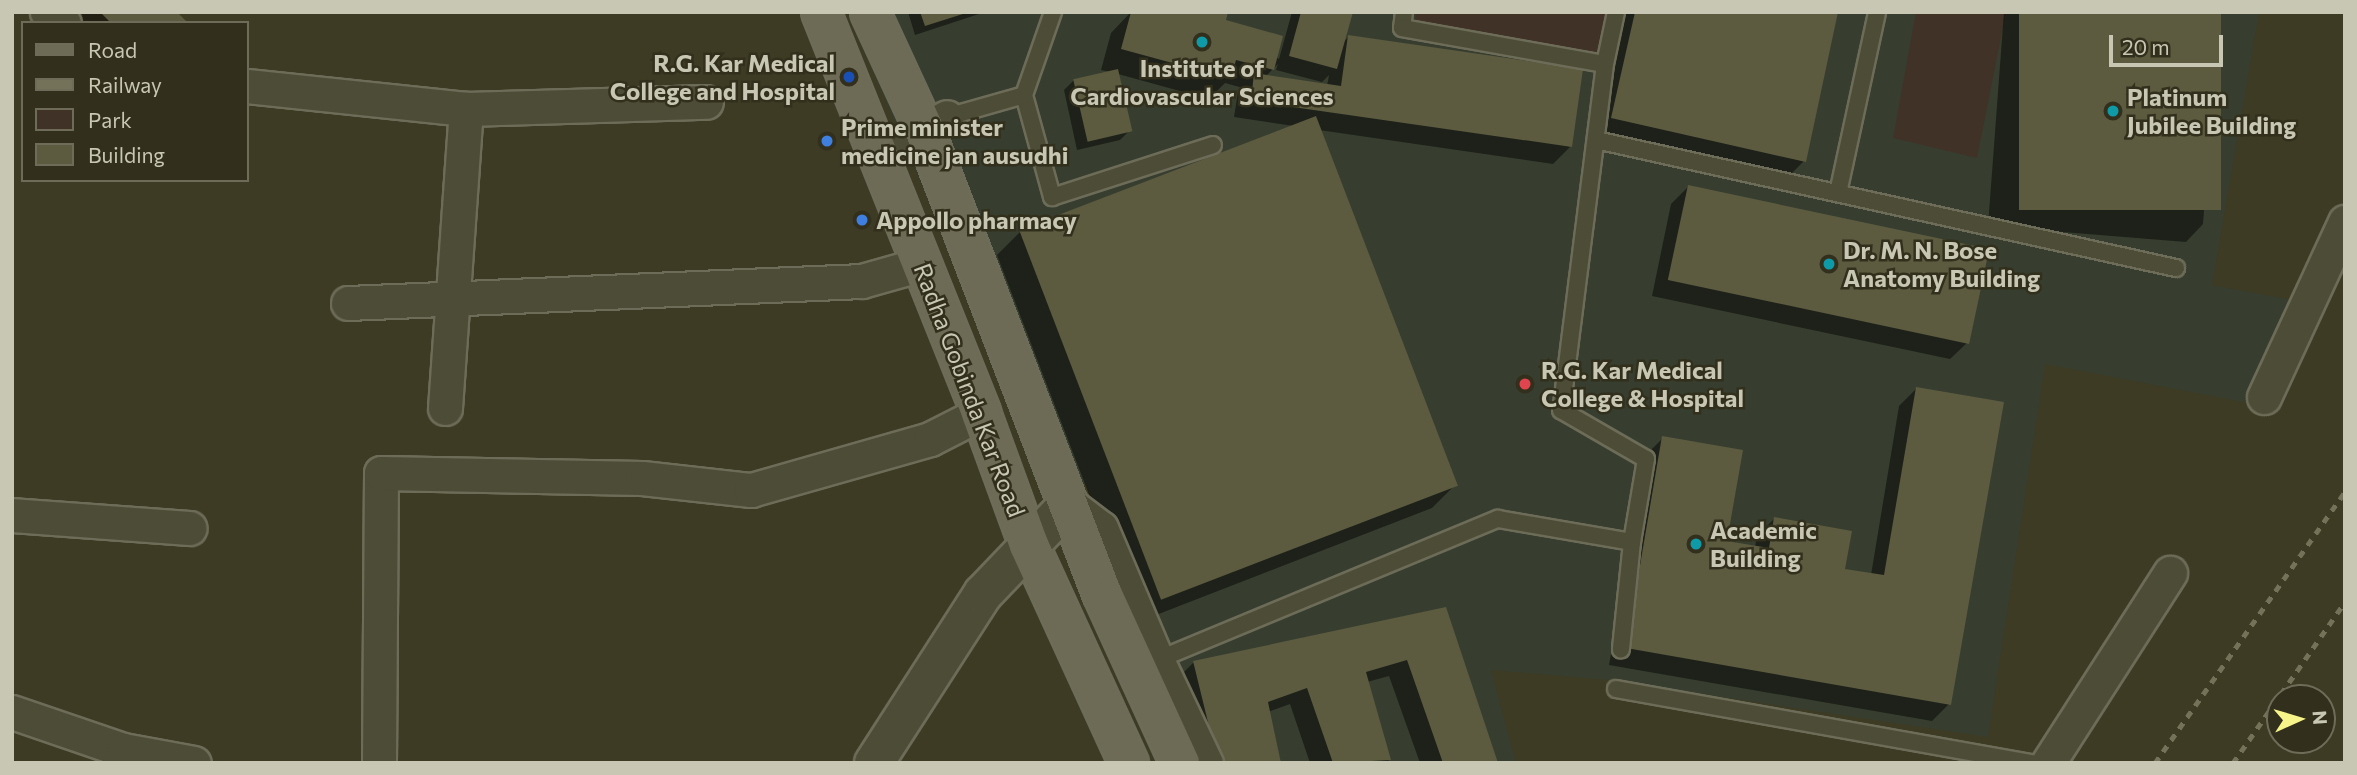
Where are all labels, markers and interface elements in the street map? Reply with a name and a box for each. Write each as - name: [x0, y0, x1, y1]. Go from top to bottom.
- legend: [21, 21, 248, 182]
- scale bar: [2112, 21, 2226, 65]
- marker: Institute of Cardiovascular Sciences: [1194, 34, 1210, 50]
- text: 20 m: [2122, 34, 2170, 59]
- text: Road: [88, 37, 137, 62]
- place label: R.G. Kar Medical College and Hospital: [610, 49, 835, 105]
- place label: Institute of Cardiovascular Sciences: [1070, 54, 1334, 110]
- marker: R.G. Kar Medical College and Hospital: [841, 69, 857, 85]
- text: Railway: [88, 72, 162, 97]
- place label: Platinum Jubilee Building: [2127, 83, 2296, 139]
- marker: Platinum Jubilee Building: [2105, 103, 2121, 119]
- text: Park: [88, 107, 132, 132]
- place label: Prime minister medicine jan ausudhi: [841, 113, 1068, 169]
- marker: Prime minister medicine jan ausudhi: [819, 133, 835, 149]
- text: Building: [88, 142, 165, 167]
- place label: Appollo pharmacy: [876, 206, 1077, 234]
- marker: Appollo pharmacy: [854, 212, 870, 228]
- place label: Dr. M. N. Bose Anatomy Building: [1843, 236, 2040, 292]
- marker: Dr. M. N. Bose Anatomy Building: [1821, 256, 1837, 272]
- street label: Radha Gobinda Kar Road: [908, 259, 1032, 521]
- place label: R.G. Kar Medical College & Hospital: [1541, 356, 1744, 412]
- marker: R.G. Kar Medical College & Hospital: [1515, 374, 1535, 394]
- place label: Academic Building: [1710, 516, 1817, 572]
- marker: Academic Building: [1688, 536, 1704, 552]
- north arrow: [2266, 684, 2336, 754]
- text: N: [2308, 710, 2332, 726]

